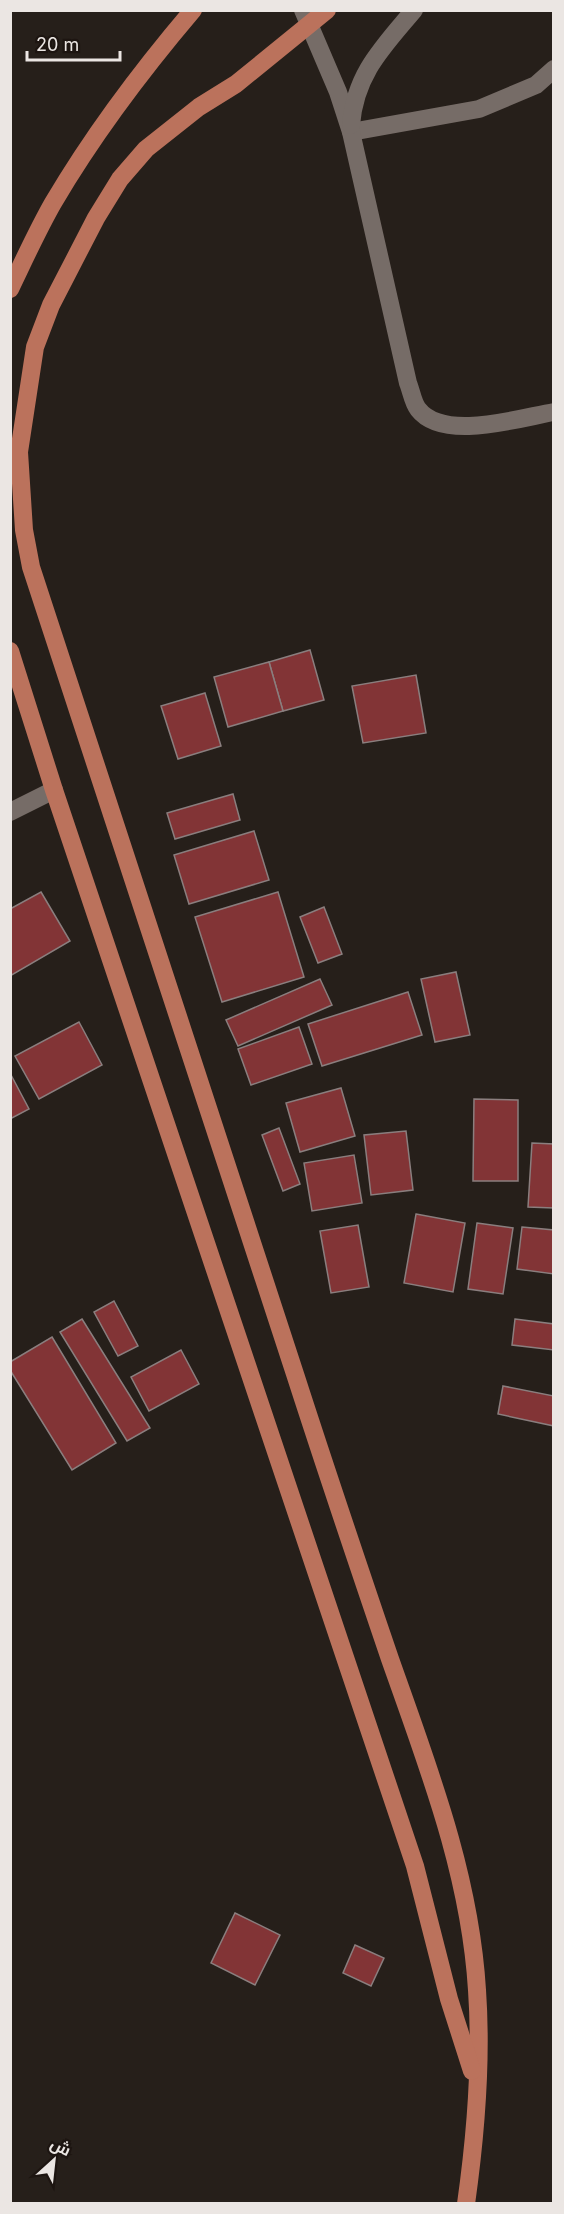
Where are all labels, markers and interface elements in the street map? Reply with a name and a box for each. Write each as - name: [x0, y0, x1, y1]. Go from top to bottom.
- scale bar: [27, 24, 120, 62]
- text: 20 m: [36, 34, 79, 55]
- north arrow: [24, 2130, 84, 2190]
- text: ش: [47, 2133, 74, 2160]

